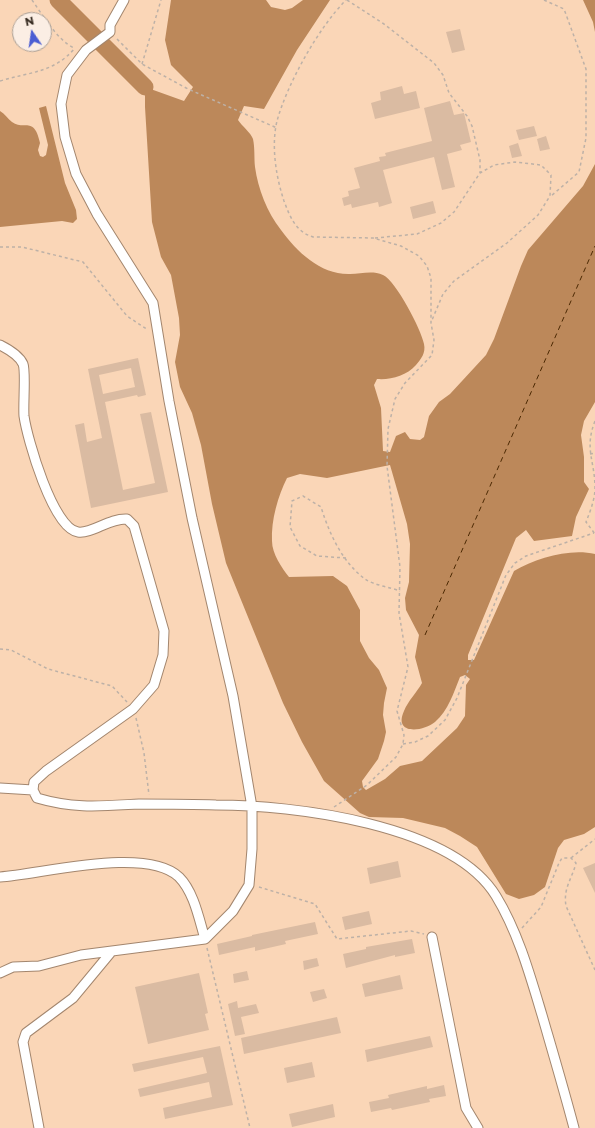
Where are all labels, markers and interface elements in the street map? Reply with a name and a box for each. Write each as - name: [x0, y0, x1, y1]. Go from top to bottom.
- north arrow: [12, 12, 52, 52]
- text: N: [24, 13, 35, 29]

